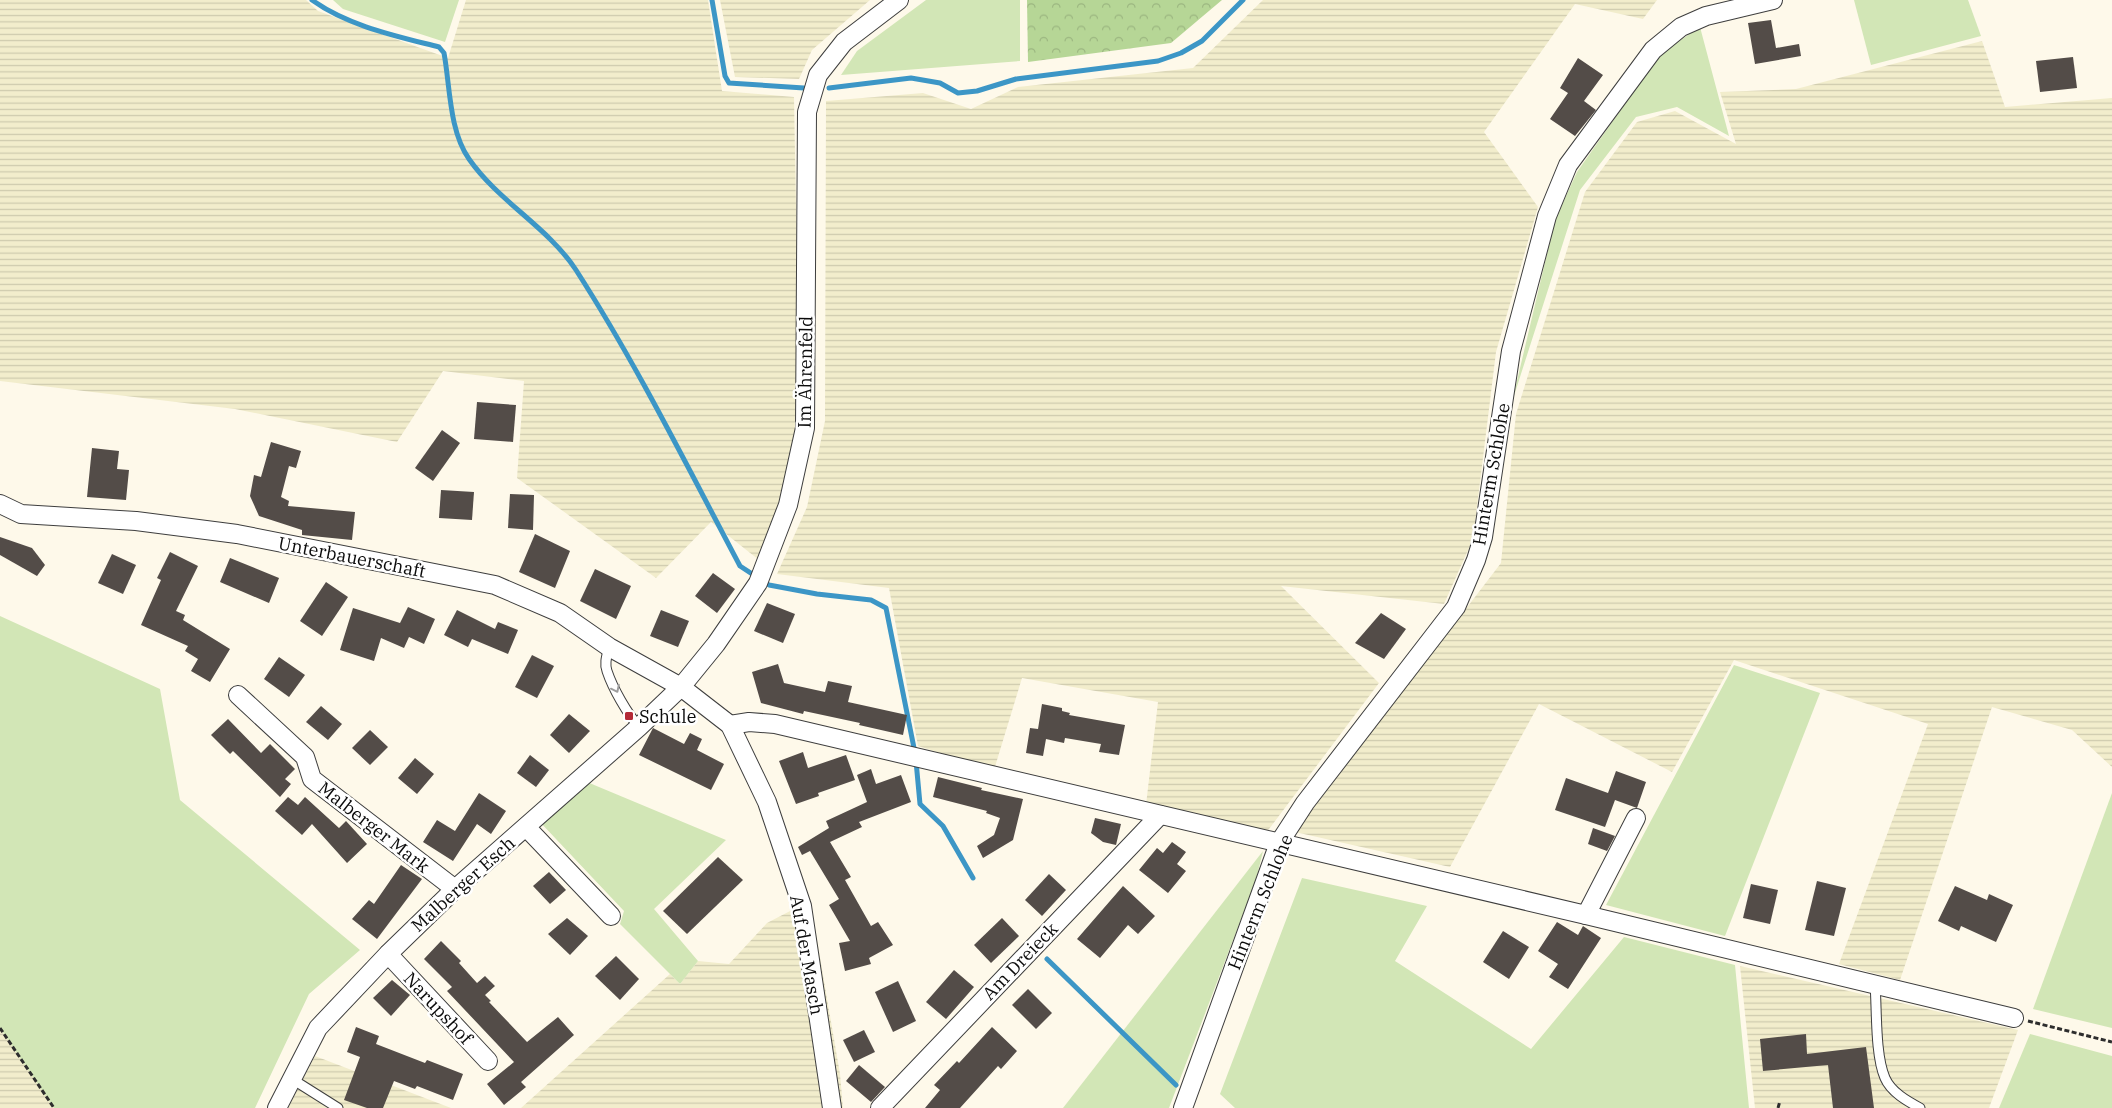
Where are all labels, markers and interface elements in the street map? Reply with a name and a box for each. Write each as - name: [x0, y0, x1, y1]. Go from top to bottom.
- street label: Im Ährenfeld: [793, 316, 817, 428]
- street label: Hinterm Schlohe: [1467, 401, 1515, 547]
- street label: Unterbauerschaft: [276, 531, 428, 583]
- one-way arrow: [610, 684, 620, 693]
- place label: Schule: [639, 705, 696, 728]
- marker: Schule: [623, 710, 635, 722]
- street label: Malberger Mark: [314, 776, 435, 878]
- street label: Malberger Esch: [406, 831, 520, 937]
- street label: Hinterm Schlohe: [1222, 831, 1298, 973]
- street label: Auf der Masch: [785, 893, 829, 1017]
- street label: Am Dreieck: [977, 917, 1063, 1005]
- street label: Narupshof: [399, 967, 479, 1050]

